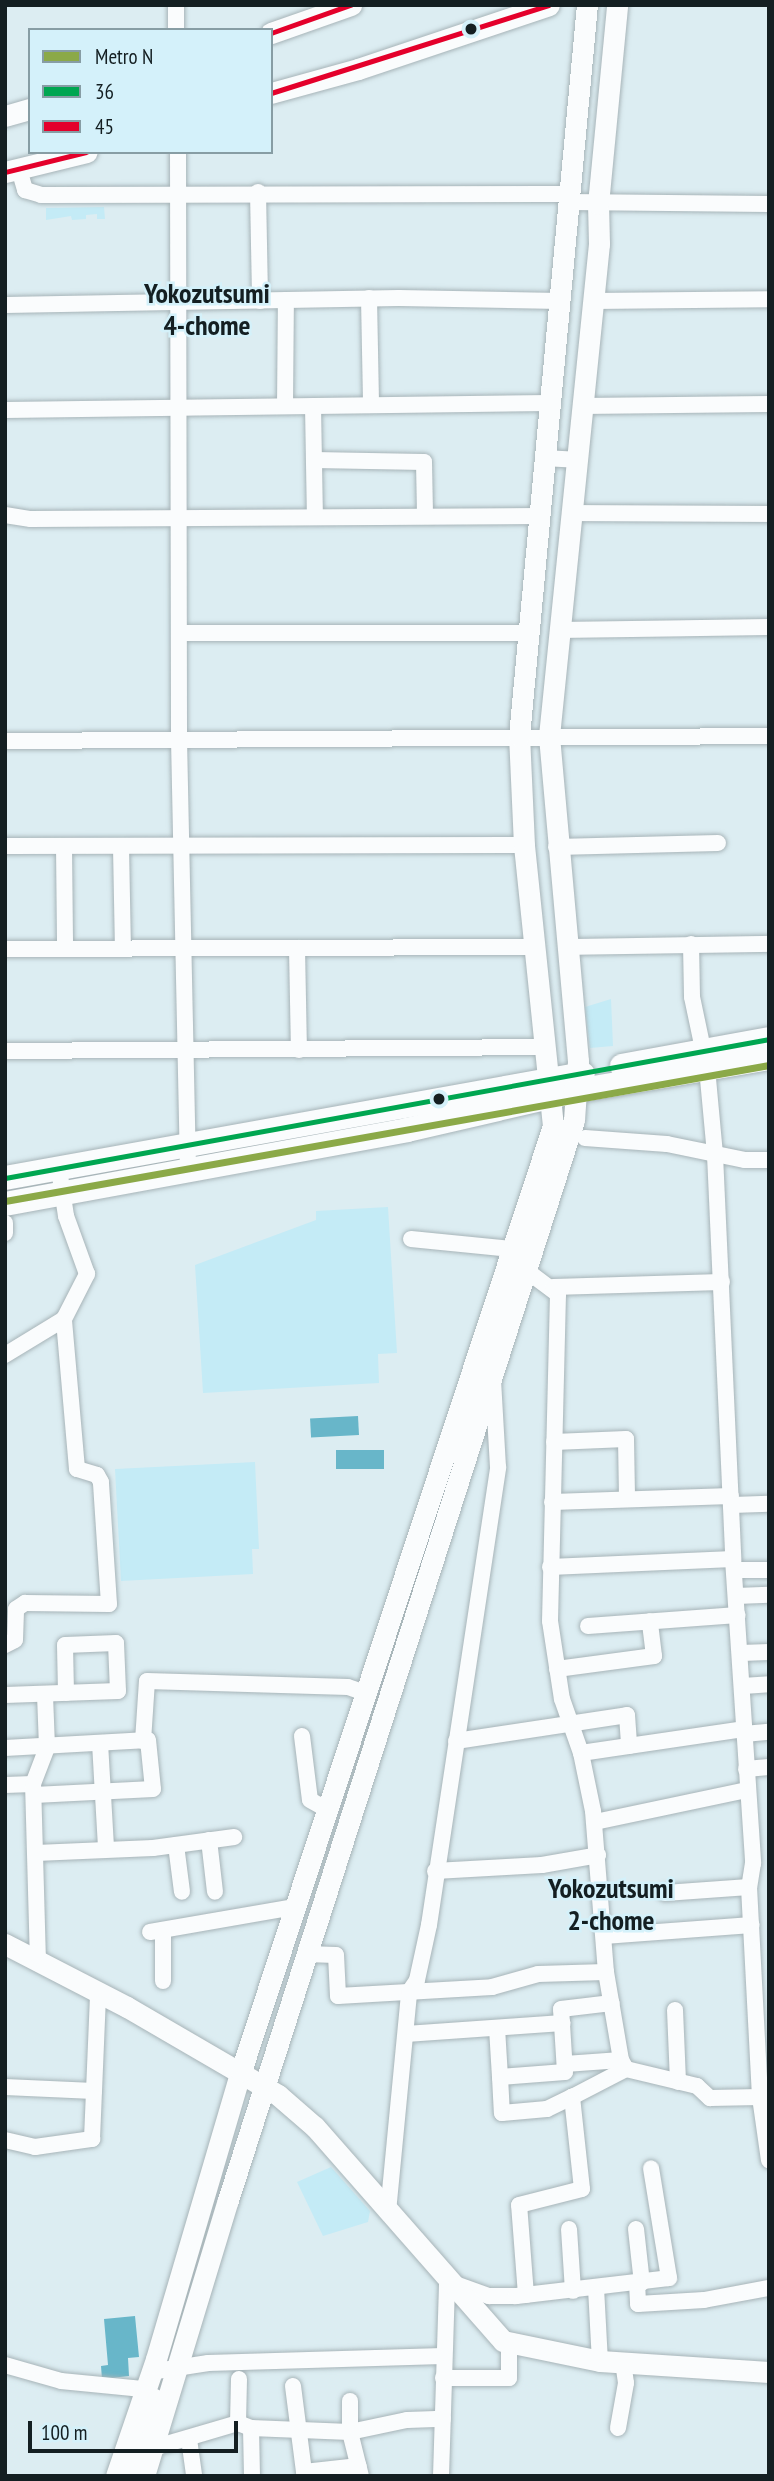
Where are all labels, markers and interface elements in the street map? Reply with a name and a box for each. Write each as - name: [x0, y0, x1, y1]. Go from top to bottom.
- unlabelled marker: [464, 22, 478, 36]
- legend: [28, 28, 273, 154]
- text: Metro N: [95, 43, 153, 70]
- text: 36: [95, 78, 114, 105]
- text: 45: [95, 113, 114, 140]
- district label: Yokozutsumi 4-chome: [144, 276, 270, 342]
- unlabelled marker: [432, 1092, 446, 1106]
- district label: Yokozutsumi 2-chome: [548, 1871, 674, 1937]
- scale bar: [32, 2408, 242, 2452]
- text: 100 m: [41, 2419, 87, 2446]

